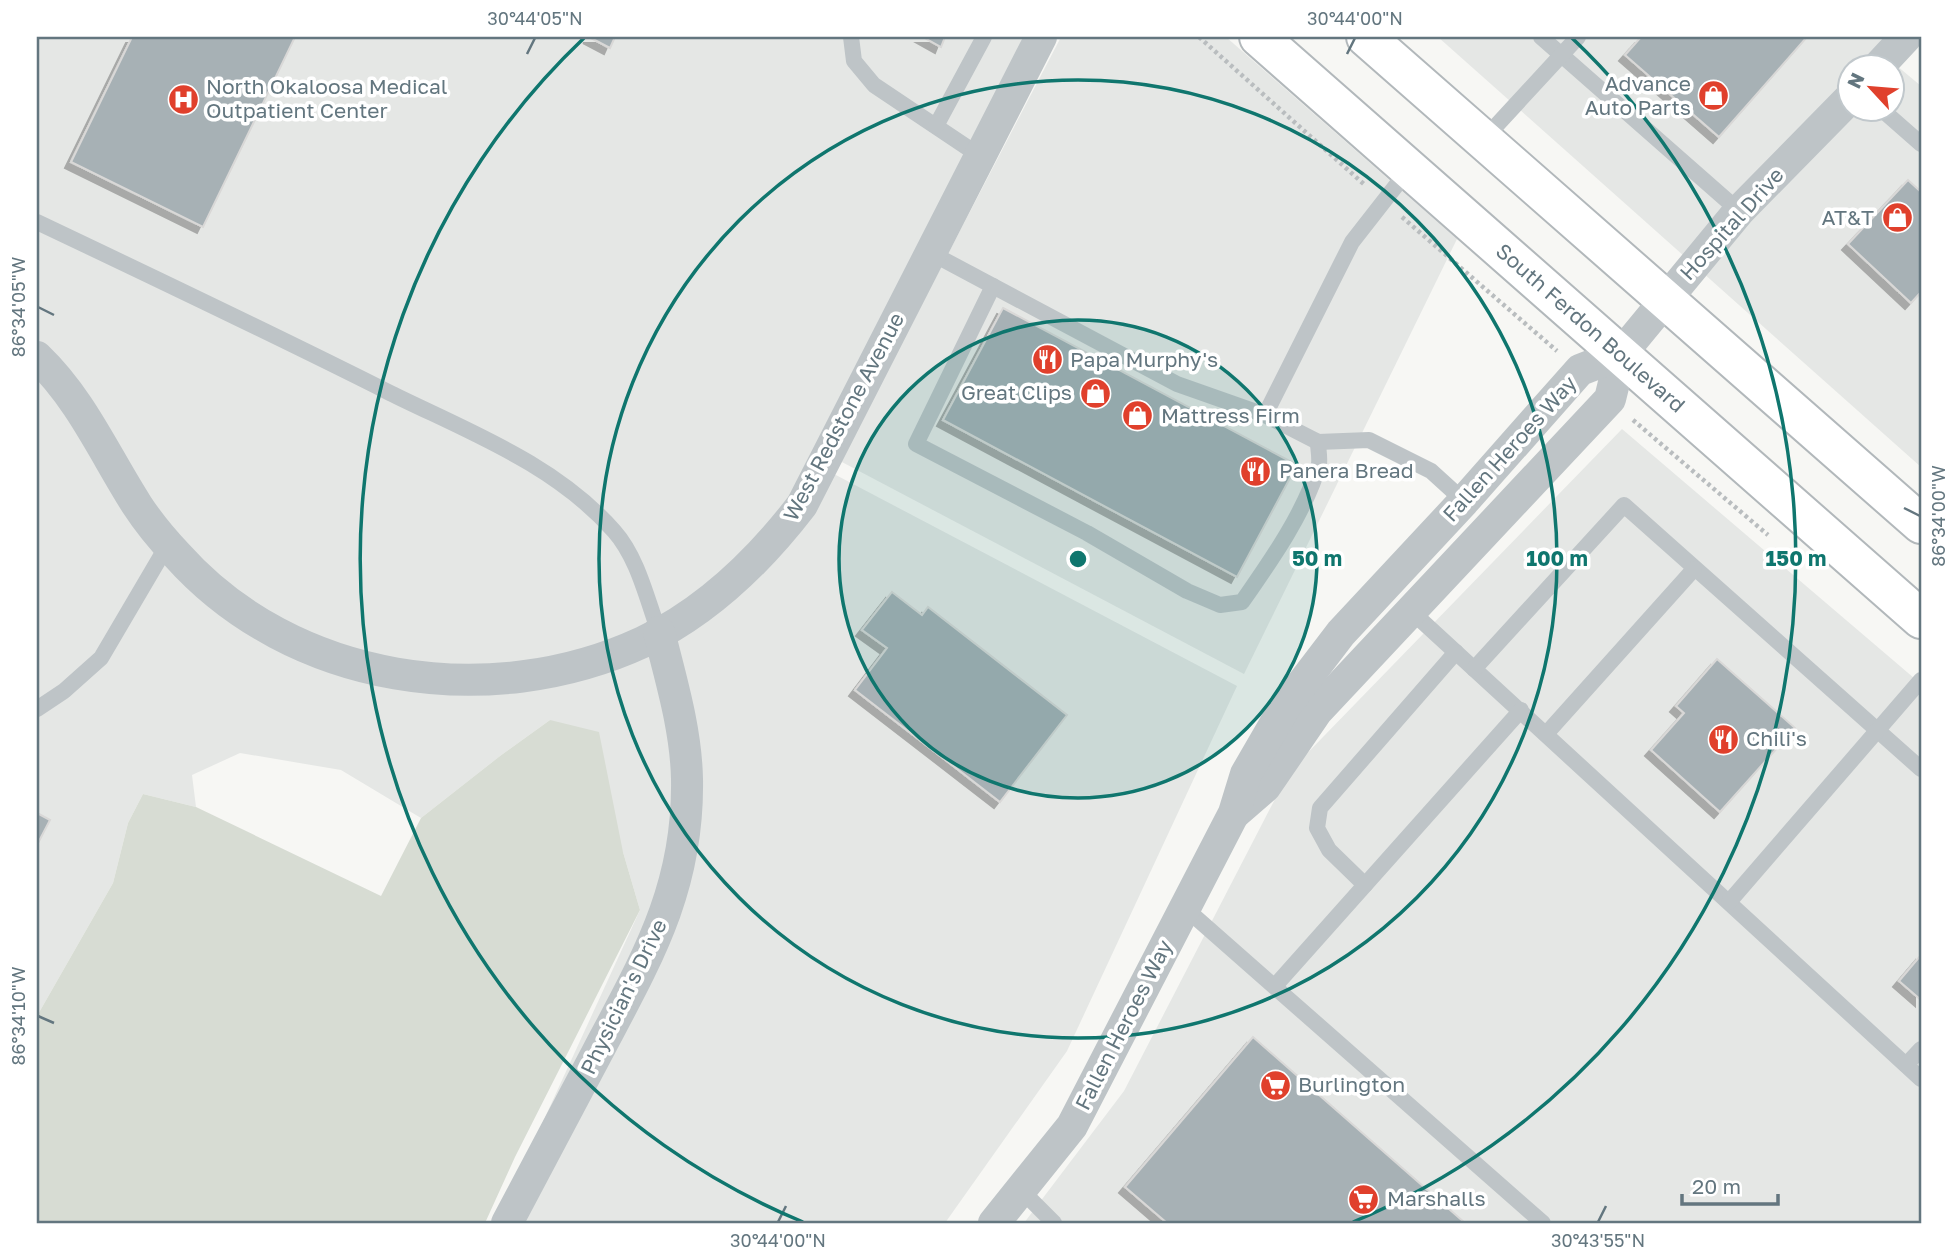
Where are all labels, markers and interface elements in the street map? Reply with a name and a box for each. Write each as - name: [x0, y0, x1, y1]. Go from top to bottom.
- text: 30°44'05"N: [487, 7, 583, 29]
- text: 30°44'00"N: [1307, 7, 1403, 29]
- north arrow: [1836, 52, 1906, 122]
- text: N: [1842, 69, 1869, 92]
- place label: Advance Auto Parts: [1585, 70, 1691, 120]
- place label: North Okaloosa Medical Outpatient Center: [206, 73, 448, 123]
- shop icon: Advance Auto Parts: [1697, 79, 1731, 113]
- hospital icon: North Okaloosa Medical Outpatient Center: [166, 82, 200, 116]
- street label: Hospital Drive: [1674, 162, 1789, 285]
- shop icon: AT&T: [1880, 201, 1914, 235]
- place label: AT&T: [1822, 204, 1874, 230]
- street label: South Ferdon Boulevard: [1491, 237, 1691, 417]
- text: 86°34'05"W: [7, 257, 29, 357]
- street label: West Redstone Avenue: [777, 308, 909, 525]
- restaurant icon: Papa Murphy's: [1030, 343, 1064, 377]
- place label: Papa Murphy's: [1070, 346, 1218, 372]
- street label: Fallen Heroes Way: [1437, 370, 1582, 527]
- shop icon: Great Clips: [1078, 376, 1112, 410]
- place label: Great Clips: [961, 379, 1072, 405]
- shop icon: Mattress Firm: [1121, 399, 1155, 433]
- place label: Mattress Firm: [1161, 402, 1300, 428]
- restaurant icon: Panera Bread: [1239, 454, 1273, 488]
- place label: Panera Bread: [1279, 457, 1414, 483]
- text: 86°34'00"W: [1927, 465, 1949, 567]
- text: 50 m: [1292, 545, 1342, 571]
- text: 100 m: [1526, 545, 1588, 571]
- text: 150 m: [1766, 545, 1826, 571]
- centre of rings: [1066, 547, 1090, 571]
- restaurant icon: Chili's: [1706, 722, 1740, 756]
- place label: Chili's: [1746, 725, 1807, 751]
- street label: Physician's Drive: [574, 915, 672, 1078]
- street label: Fallen Heroes Way: [1069, 935, 1177, 1114]
- text: 86°34'10"W: [7, 967, 29, 1065]
- supermarket icon: Burlington: [1258, 1068, 1292, 1102]
- place label: Burlington: [1298, 1071, 1405, 1097]
- scale bar: [1682, 1162, 1778, 1206]
- text: 20 m: [1692, 1173, 1741, 1199]
- supermarket icon: Marshalls: [1347, 1182, 1381, 1216]
- place label: Marshalls: [1387, 1185, 1486, 1211]
- text: 30°44'00"N: [730, 1229, 826, 1251]
- text: 30°43'55"N: [1551, 1229, 1645, 1251]

